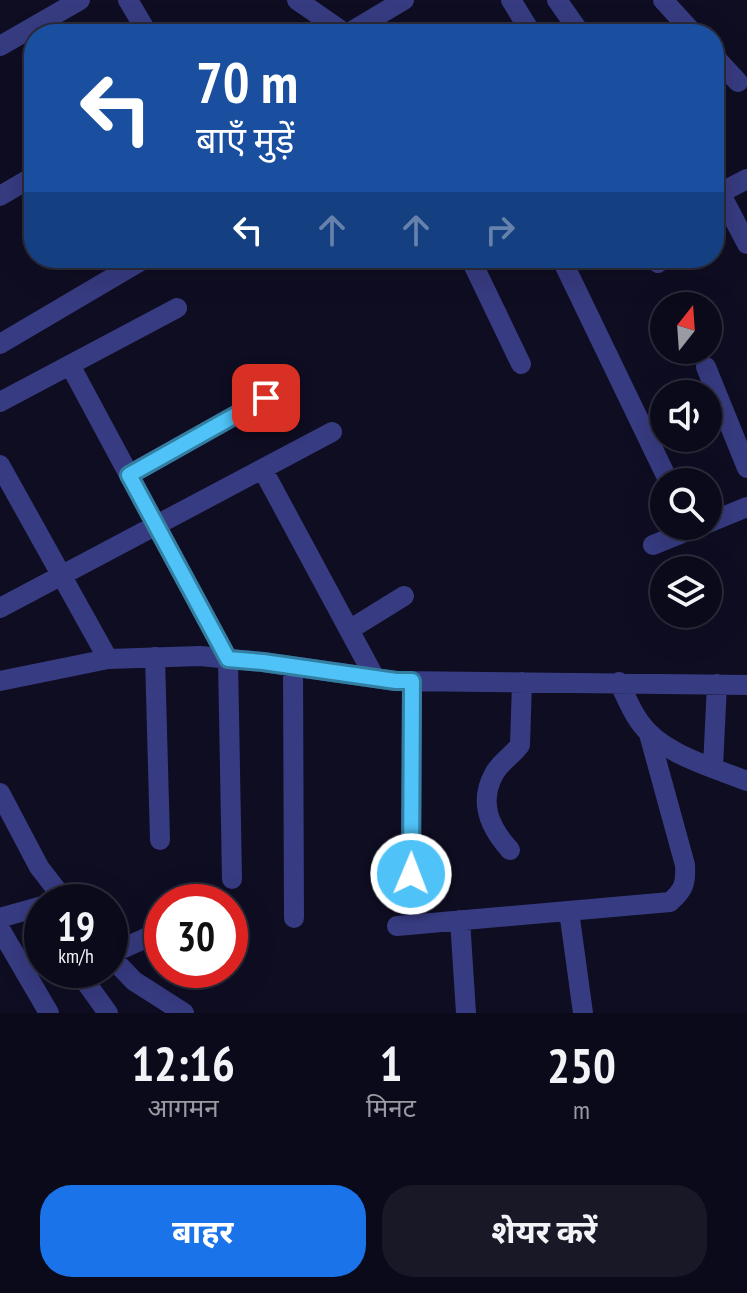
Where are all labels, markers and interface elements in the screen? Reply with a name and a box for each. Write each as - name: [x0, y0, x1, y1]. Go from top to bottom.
- text: 70 m: [196, 46, 298, 118]
- icon: left: [64, 56, 168, 160]
- text: बाएँ मुड़ें: [196, 116, 294, 163]
- icon: left: [226, 208, 270, 252]
- icon: ahead: [310, 208, 354, 252]
- icon: ahead: [394, 208, 438, 252]
- icon: right: [478, 208, 522, 252]
- north arrow: [650, 292, 722, 364]
- map controls: [650, 292, 722, 628]
- pin: [232, 364, 300, 432]
- icon: arrive: [244, 376, 288, 420]
- button: sound: [650, 380, 722, 452]
- button: search: [650, 468, 722, 540]
- button: layers: [650, 556, 722, 628]
- position arrow: [369, 832, 453, 916]
- speed limit sign: 30: [144, 884, 248, 988]
- text: 19: [57, 900, 95, 952]
- text: km/h: [58, 943, 94, 969]
- text: 12:16: [131, 1032, 235, 1094]
- text: 1: [380, 1032, 402, 1094]
- text: 250: [547, 1034, 616, 1096]
- text: आगमन: [147, 1091, 219, 1124]
- text: मिनट: [366, 1091, 416, 1124]
- text: m: [573, 1093, 590, 1126]
- button: बाहर: [40, 1185, 366, 1277]
- button: शेयर करें: [382, 1185, 707, 1277]

